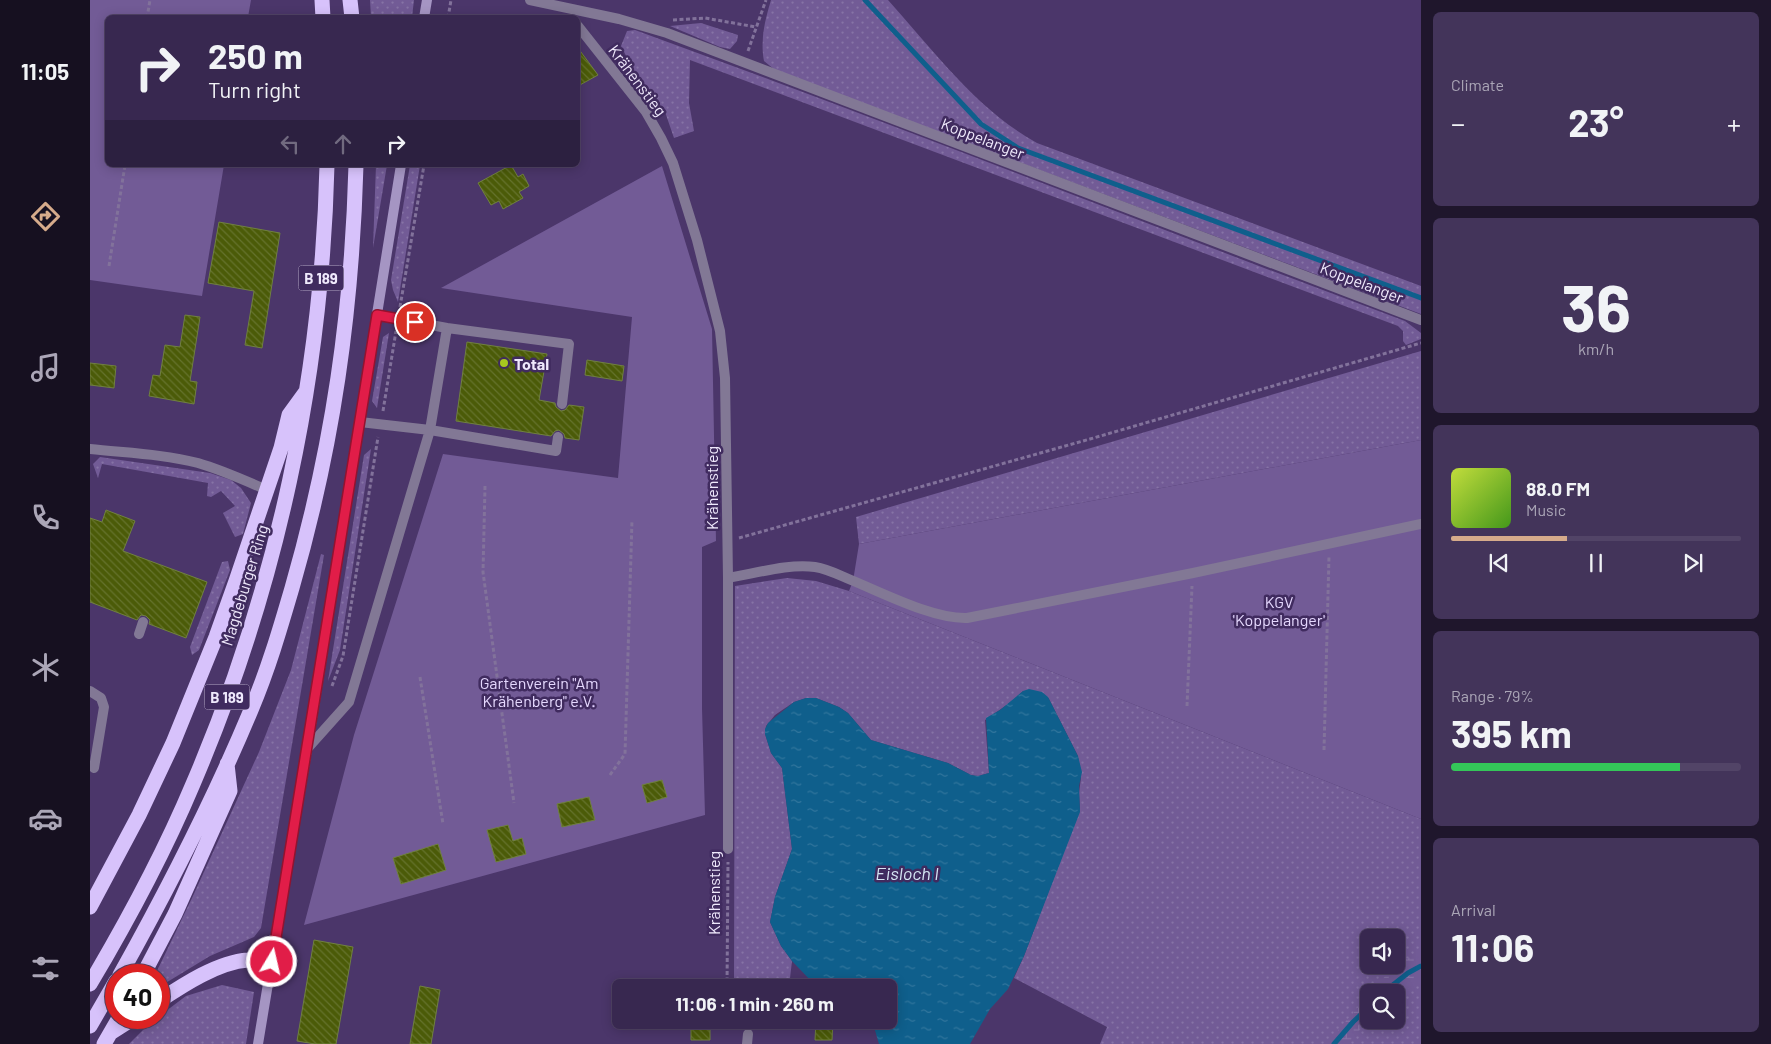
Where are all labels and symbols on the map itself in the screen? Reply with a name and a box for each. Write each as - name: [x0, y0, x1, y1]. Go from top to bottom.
- street label: Krähenstieg: [605, 41, 671, 119]
- street label: Koppelanger: [939, 113, 1028, 163]
- street label: Koppelanger: [1318, 257, 1407, 307]
- road number: B 189: [298, 266, 344, 290]
- pin: [394, 301, 436, 343]
- place label: Total: [514, 354, 549, 373]
- marker: Total: [498, 357, 510, 369]
- street label: Krähenstieg: [702, 446, 721, 530]
- street label: Magdeburger Ring: [217, 522, 271, 648]
- park label: KGV 'Koppelanger': [1233, 592, 1325, 629]
- park label: Gartenverein "Am Krähenberg" e.V.: [480, 673, 598, 710]
- road number: B 189: [204, 684, 250, 710]
- street label: Krähenstieg: [704, 851, 723, 935]
- water label: Eisloch I: [875, 862, 939, 884]
- position arrow: [245, 935, 297, 987]
- speed limit sign: 40: [105, 964, 170, 1029]

